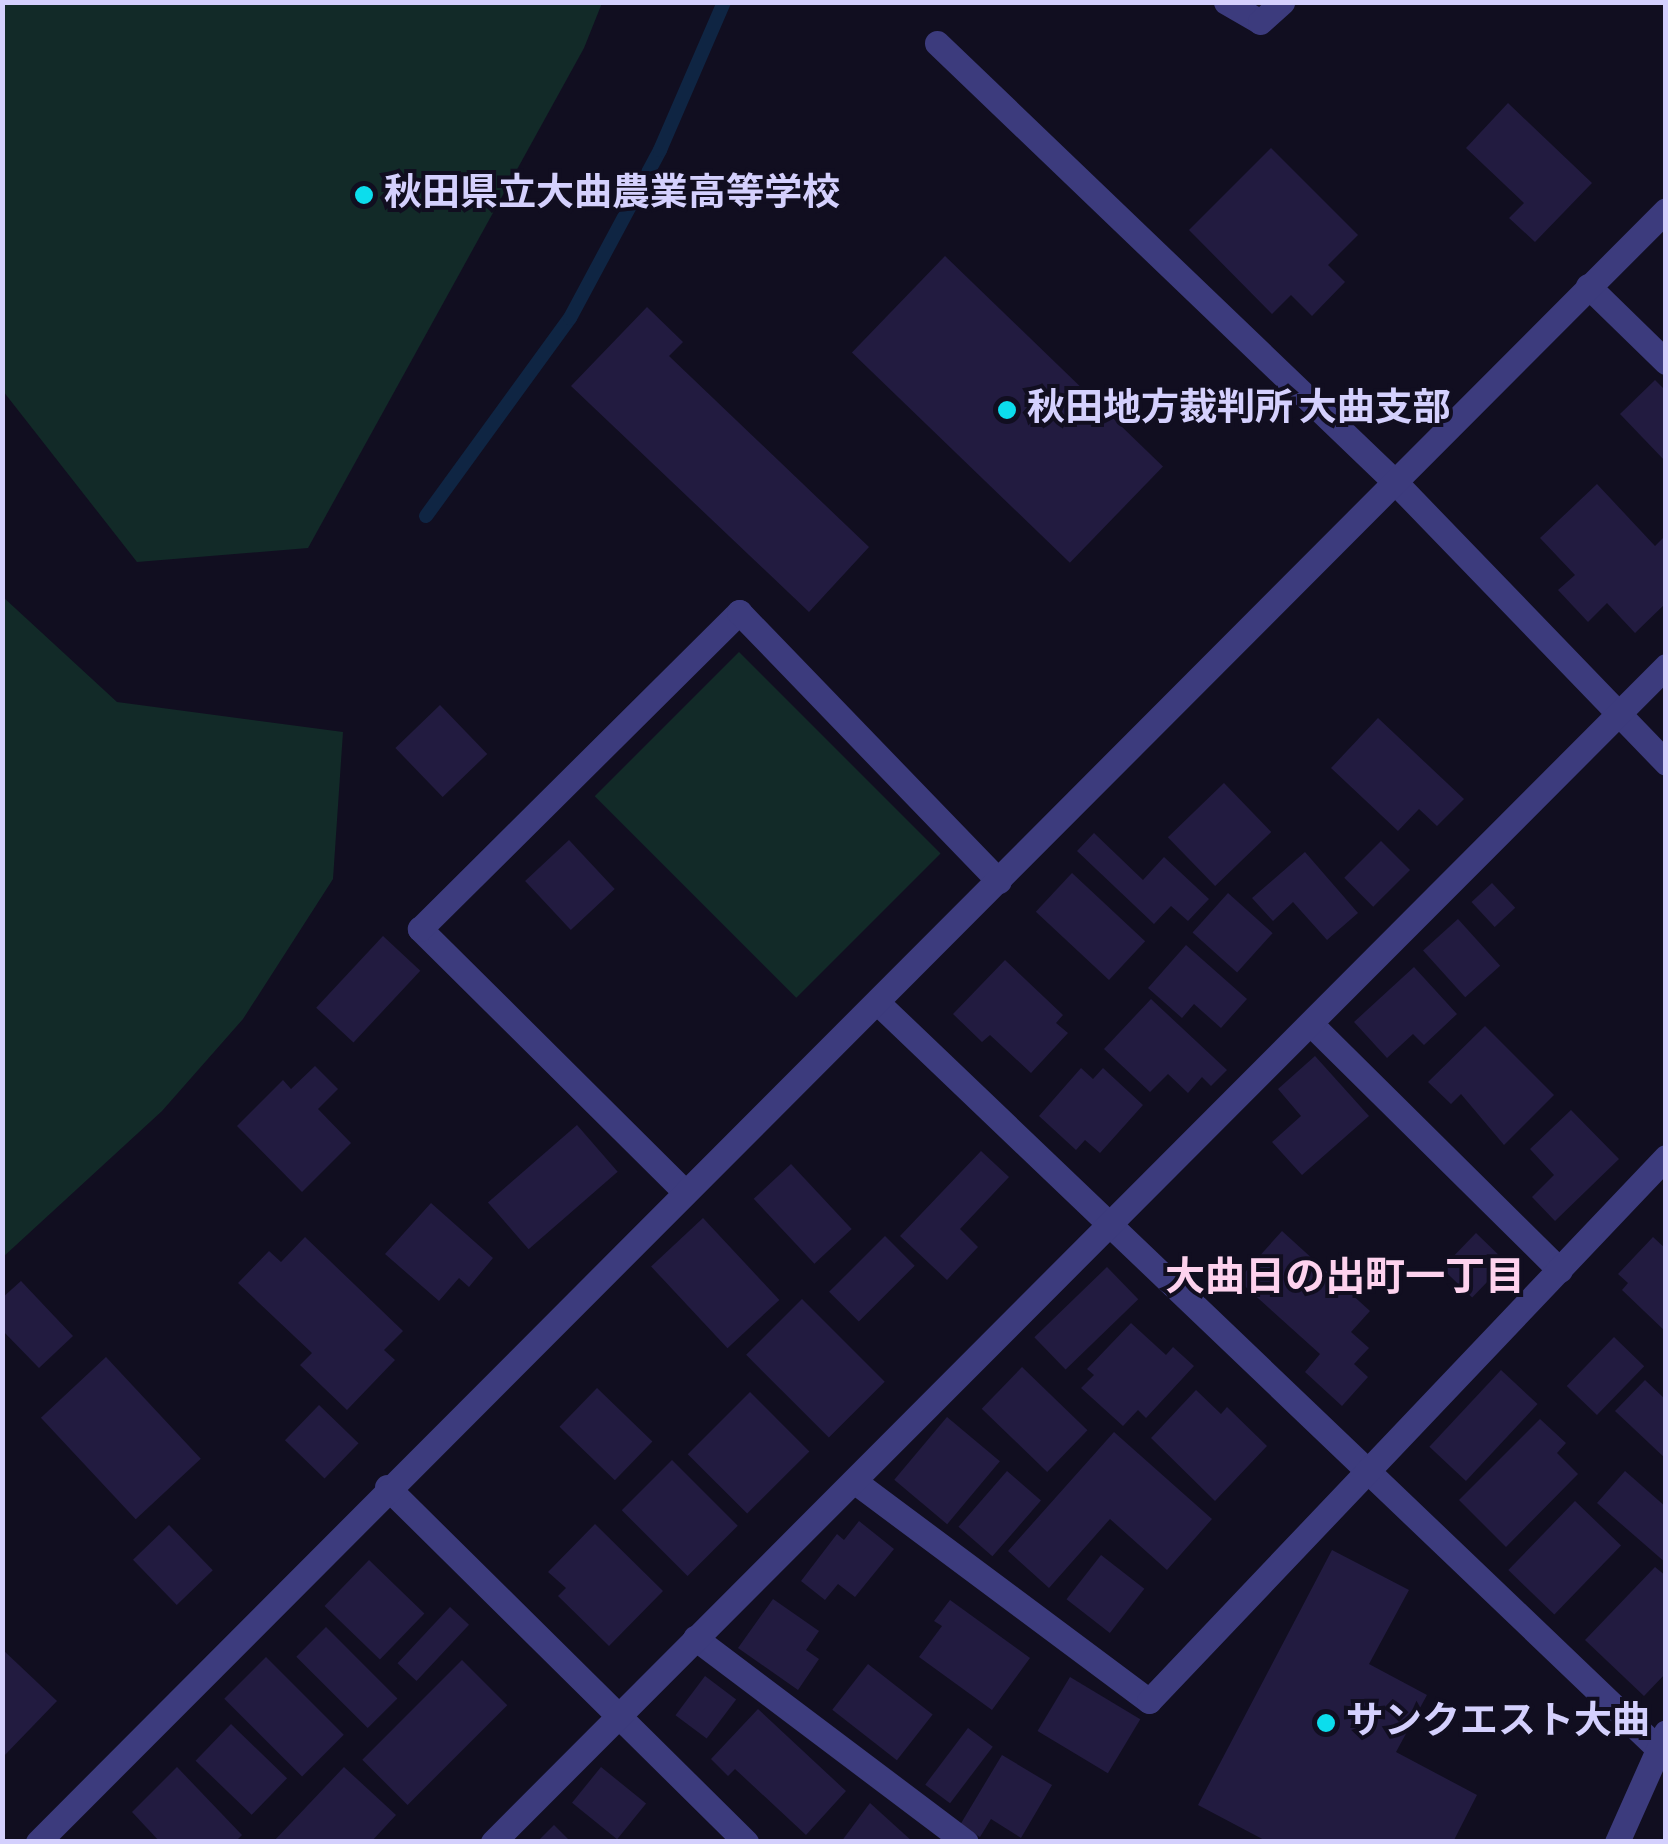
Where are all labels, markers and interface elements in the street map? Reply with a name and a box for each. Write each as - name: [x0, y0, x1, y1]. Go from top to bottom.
- place label: 秋田県立大曲農業高等学校: [384, 172, 840, 218]
- marker: 秋田県立大曲農業高等学校: [353, 184, 375, 206]
- place label: 秋田地方裁判所 大曲支部: [1027, 387, 1451, 433]
- marker: 秋田地方裁判所 大曲支部: [996, 399, 1018, 421]
- district label: 大曲日の出町一丁目: [1165, 1254, 1525, 1302]
- place label: サンクエスト大曲: [1346, 1700, 1650, 1746]
- marker: サンクエスト大曲: [1315, 1712, 1337, 1734]

